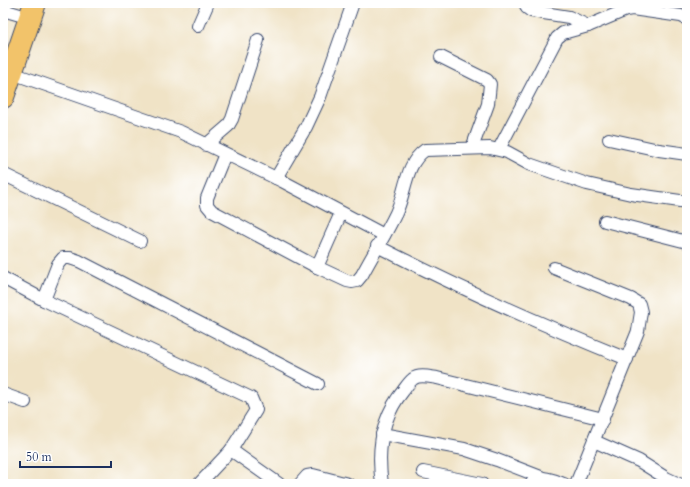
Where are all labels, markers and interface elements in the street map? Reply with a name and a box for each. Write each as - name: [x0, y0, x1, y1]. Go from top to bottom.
- scale bar: [20, 443, 111, 469]
- text: 50 m: [26, 449, 53, 465]

